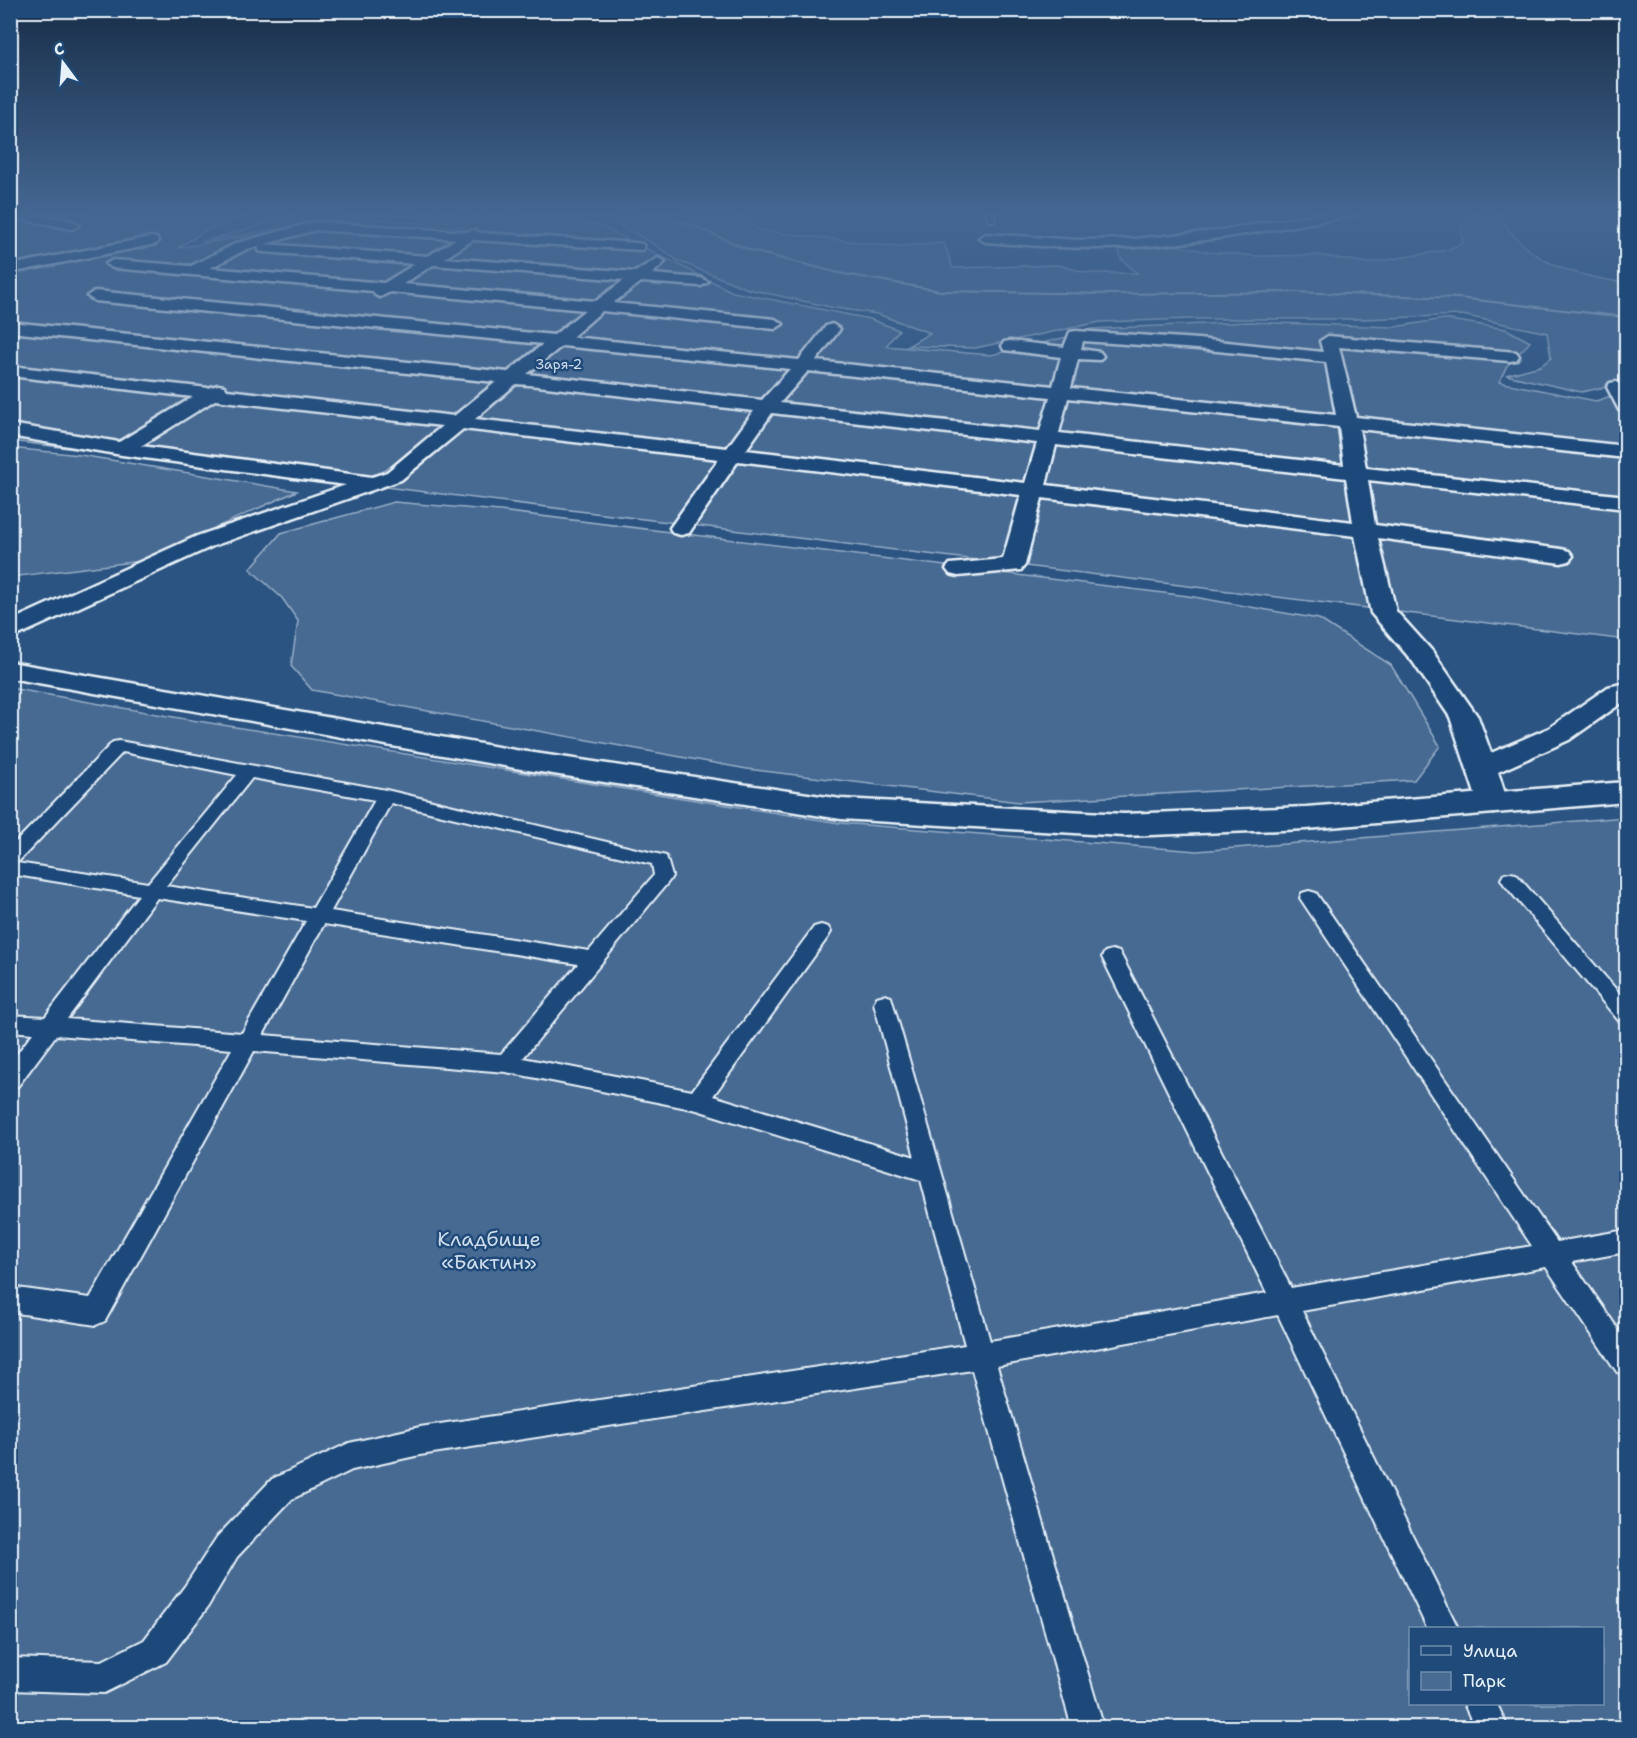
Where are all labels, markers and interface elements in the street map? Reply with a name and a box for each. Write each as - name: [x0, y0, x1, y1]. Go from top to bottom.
- north arrow: [33, 33, 93, 93]
- text: С: [51, 38, 67, 61]
- park label: Заря-2: [536, 355, 582, 373]
- park label: Кладбище «Бактин»: [437, 1226, 541, 1275]
- legend: [1409, 1627, 1604, 1705]
- text: Улица: [1463, 1639, 1517, 1663]
- text: Парк: [1463, 1669, 1506, 1693]

